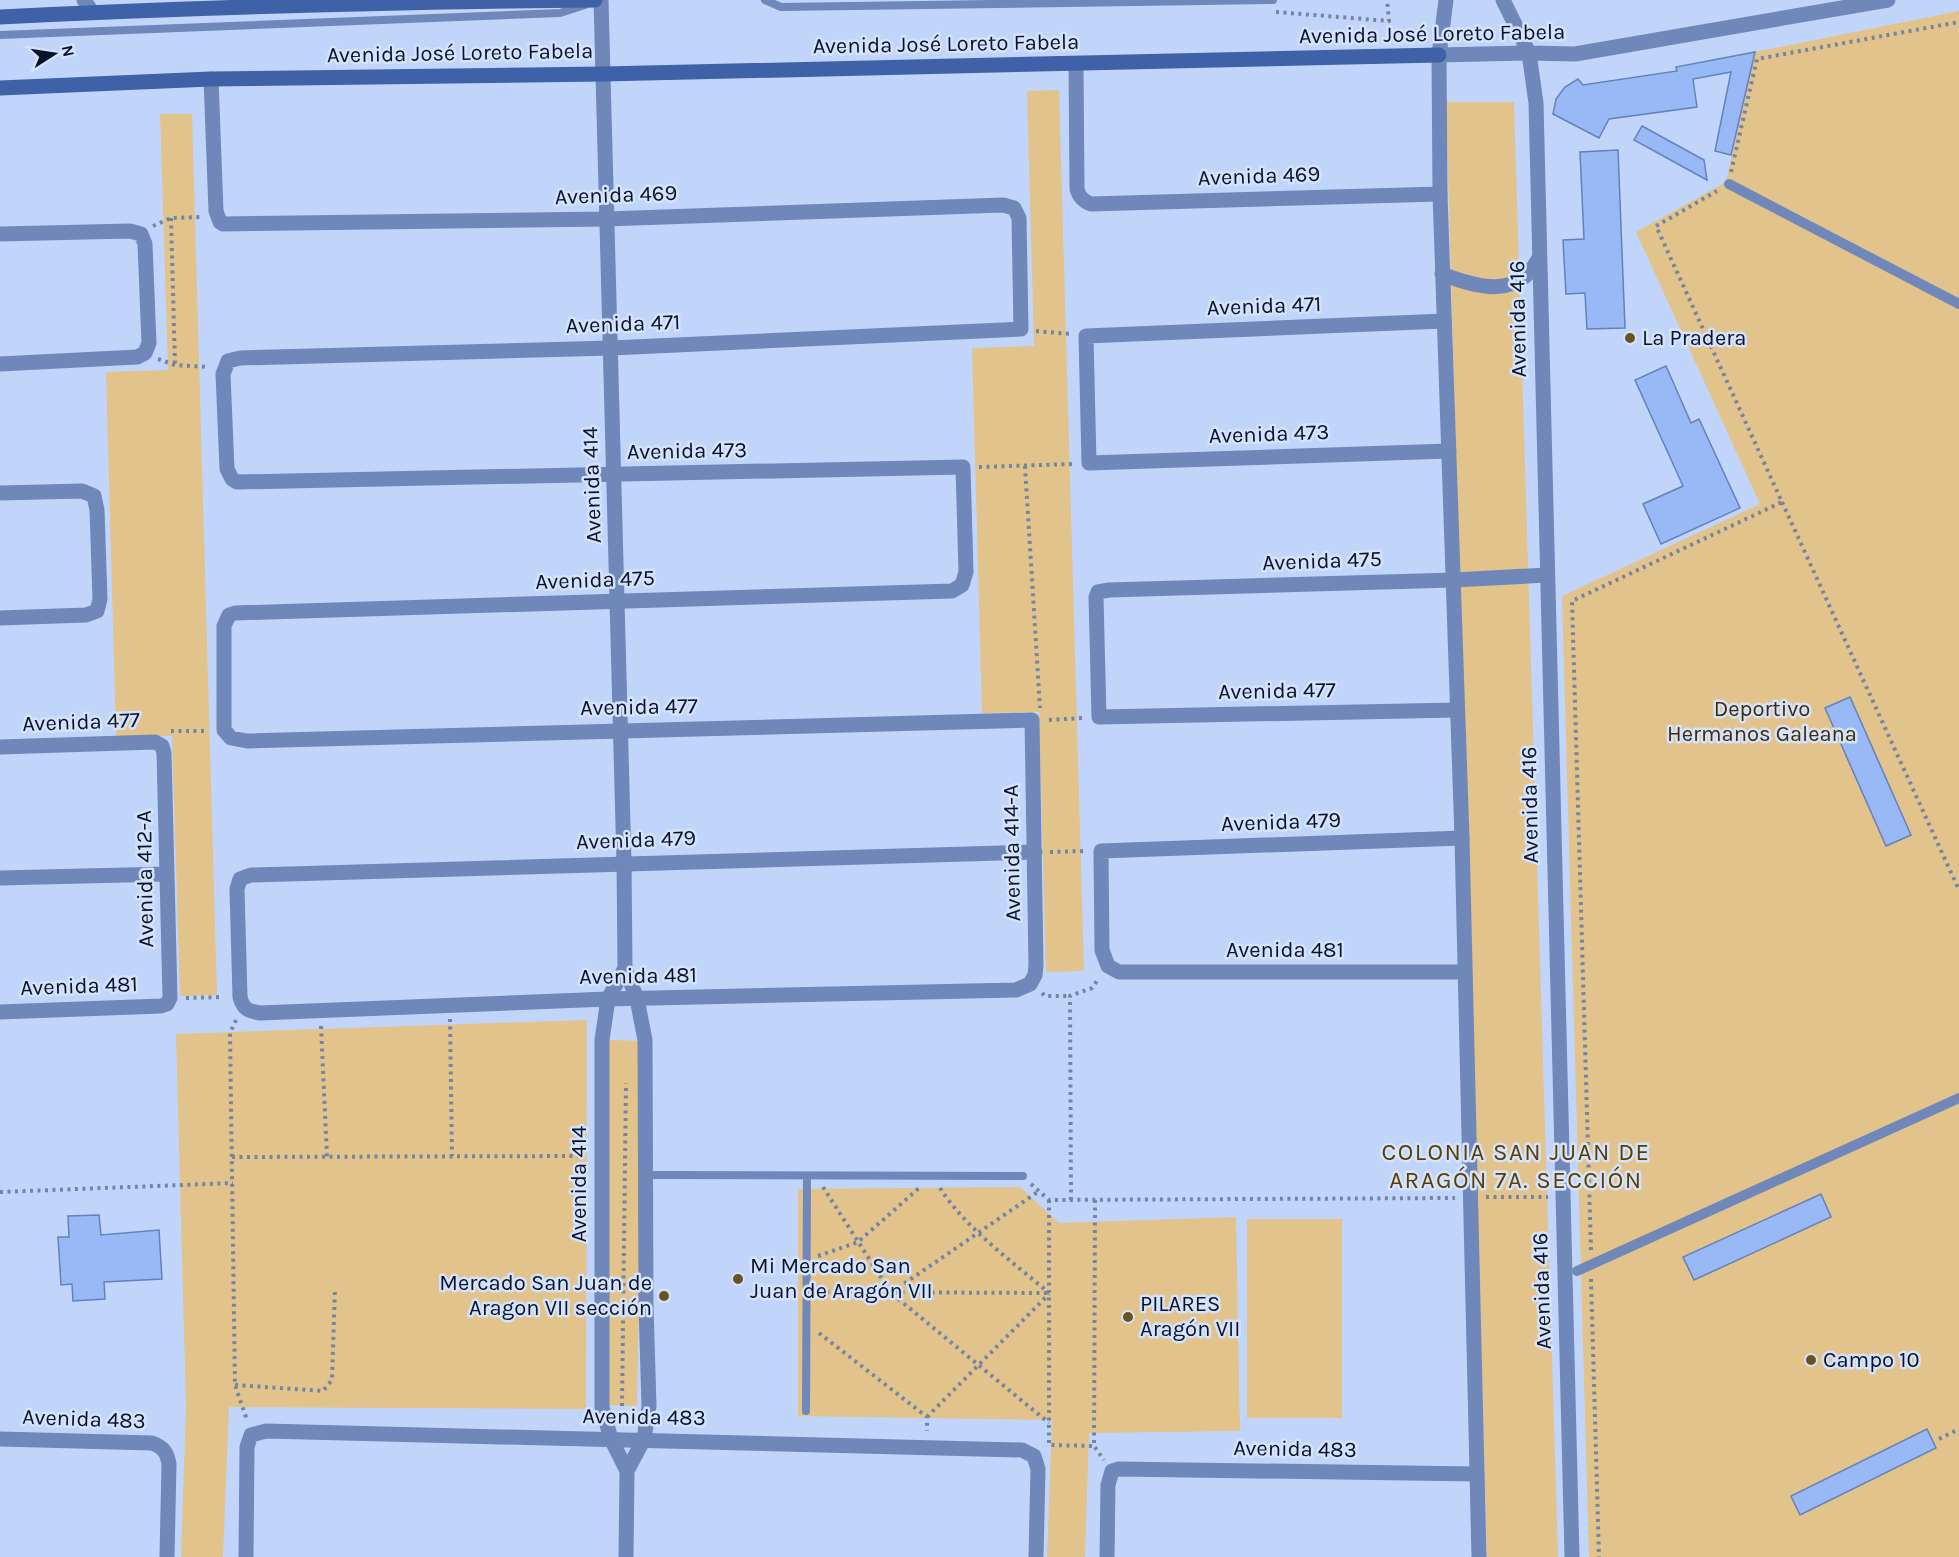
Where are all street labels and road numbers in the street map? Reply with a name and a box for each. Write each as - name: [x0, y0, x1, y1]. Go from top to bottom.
- street label: Avenida José Loreto Fabela: [1299, 19, 1565, 49]
- street label: Avenida José Loreto Fabela: [813, 29, 1079, 59]
- street label: Avenida José Loreto Fabela: [327, 38, 593, 68]
- street label: Avenida 469: [1197, 161, 1321, 191]
- street label: Avenida 469: [554, 180, 678, 210]
- street label: Avenida 416: [1504, 260, 1532, 378]
- street label: Avenida 471: [1206, 291, 1322, 321]
- street label: Avenida 471: [565, 309, 681, 339]
- street label: Avenida 473: [1208, 419, 1330, 449]
- street label: Avenida 414: [577, 426, 607, 544]
- street label: Avenida 473: [627, 437, 747, 465]
- street label: Avenida 475: [1262, 546, 1382, 576]
- street label: Avenida 475: [535, 565, 655, 595]
- street label: Avenida 477: [1218, 677, 1336, 705]
- street label: Avenida 477: [580, 693, 698, 721]
- street label: Avenida 477: [22, 707, 140, 737]
- street label: Avenida 416: [1516, 746, 1544, 864]
- street label: Avenida 414-A: [998, 784, 1026, 922]
- street label: Avenida 479: [1221, 807, 1341, 837]
- street label: Avenida 412-A: [131, 810, 159, 948]
- street label: Avenida 479: [576, 825, 696, 855]
- street label: Avenida 481: [1226, 937, 1344, 963]
- street label: Avenida 481: [579, 962, 697, 990]
- street label: Avenida 481: [20, 971, 138, 1001]
- street label: Avenida 414: [566, 1126, 592, 1242]
- street label: Avenida 416: [1527, 1232, 1557, 1350]
- street label: Avenida 483: [582, 1403, 706, 1431]
- street label: Avenida 483: [22, 1404, 146, 1434]
- street label: Avenida 483: [1233, 1435, 1357, 1463]

